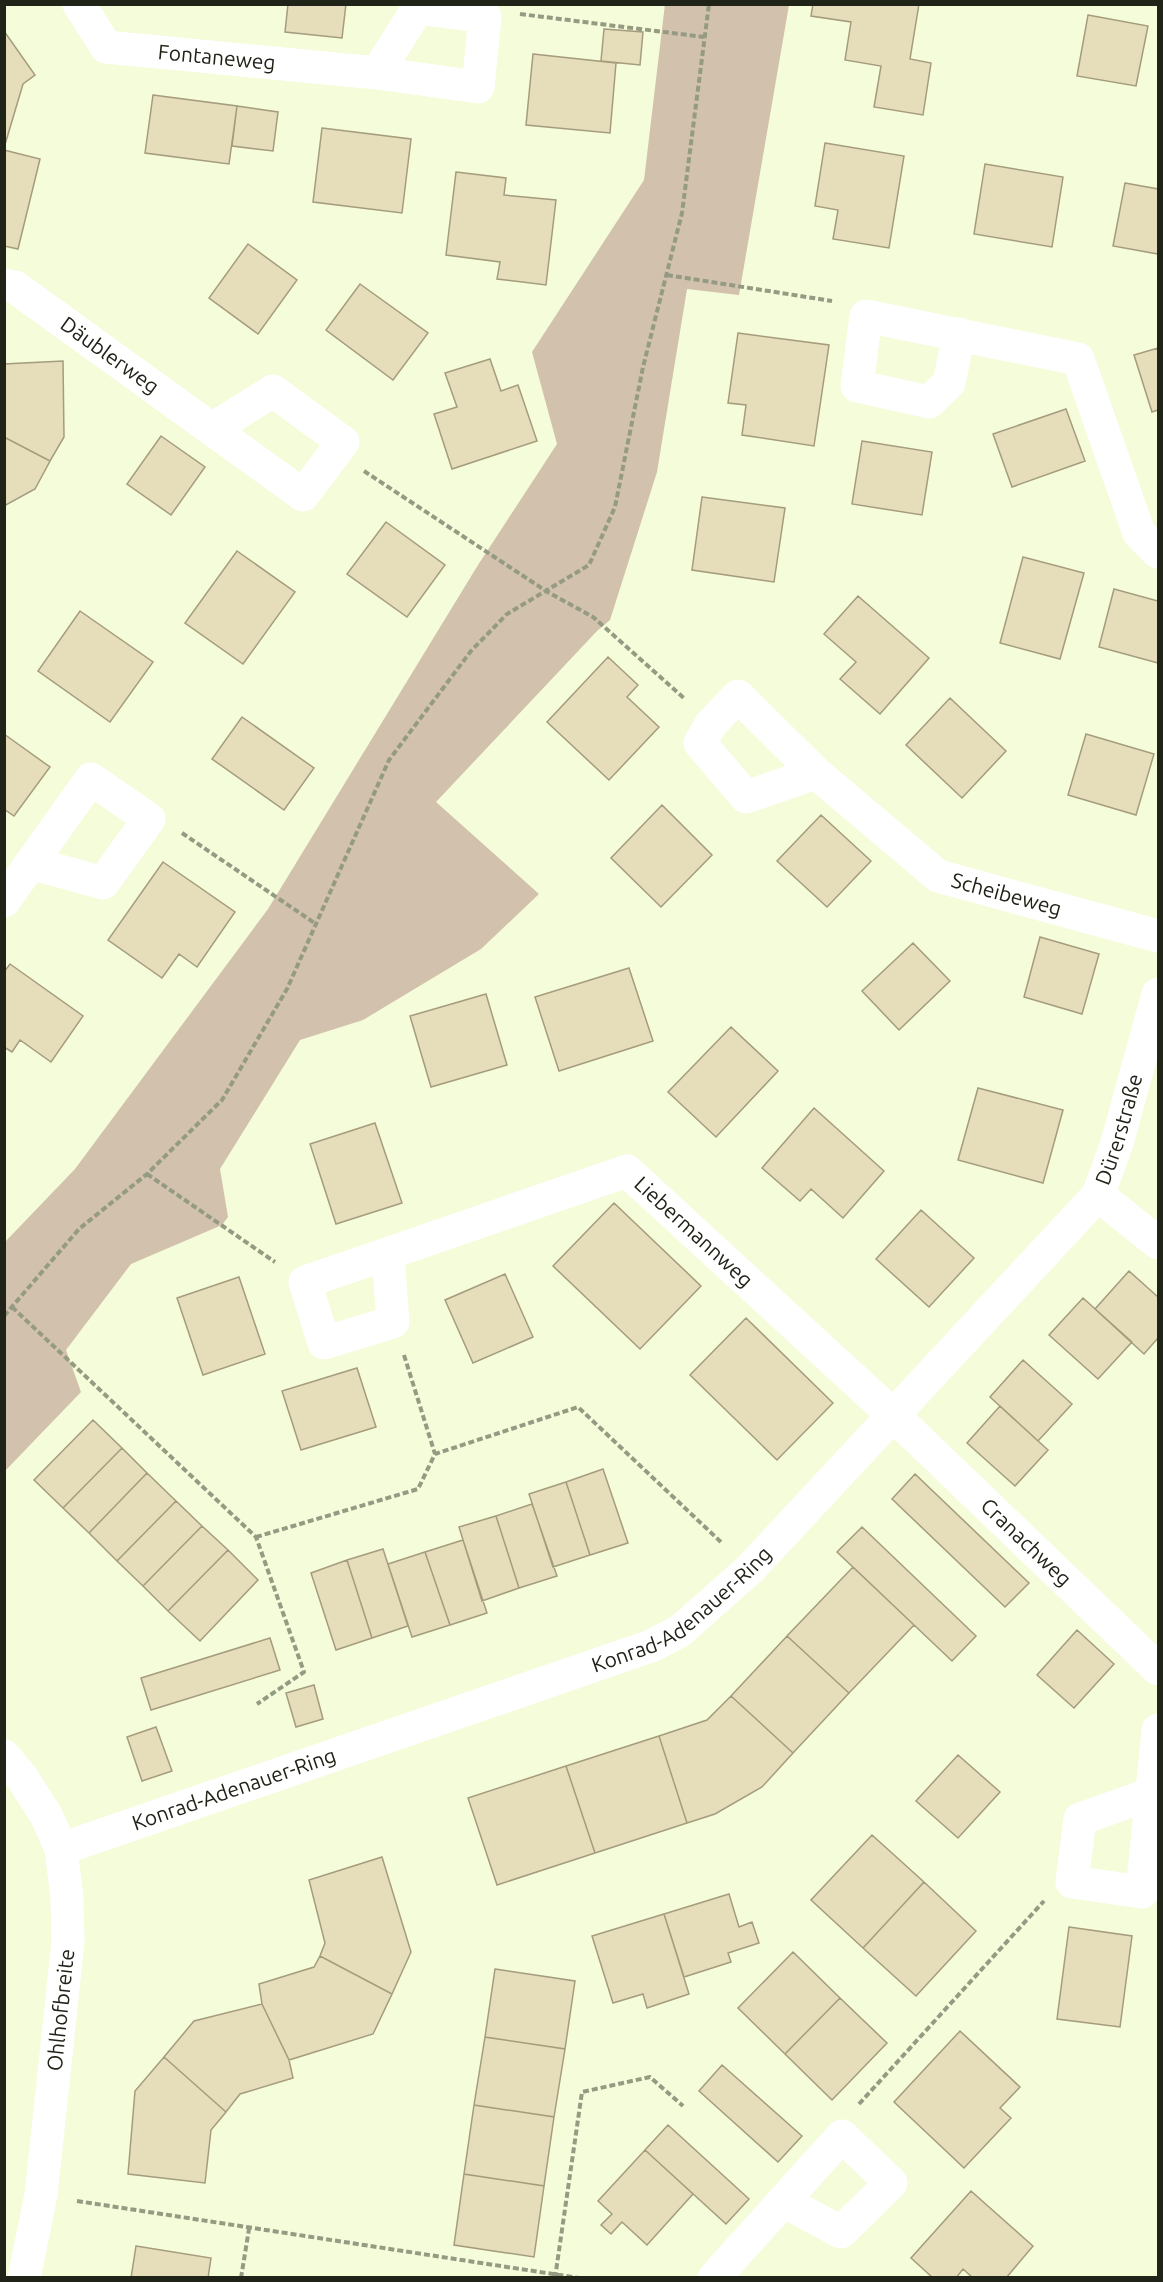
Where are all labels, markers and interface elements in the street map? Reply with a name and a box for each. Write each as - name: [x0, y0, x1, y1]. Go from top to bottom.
- street label: Fontaneweg: [157, 39, 277, 74]
- street label: Däublerweg: [56, 311, 164, 398]
- street label: Scheibeweg: [949, 867, 1065, 920]
- street label: Dürerstraße: [1090, 1071, 1146, 1188]
- street label: Liebermannweg: [630, 1171, 758, 1292]
- street label: Cranachweg: [976, 1493, 1077, 1591]
- street label: Konrad-Adenauer-Ring: [588, 1541, 776, 1677]
- street label: Konrad-Adenauer-Ring: [129, 1742, 339, 1835]
- street label: Ohlhofbreite: [42, 1948, 78, 2072]

